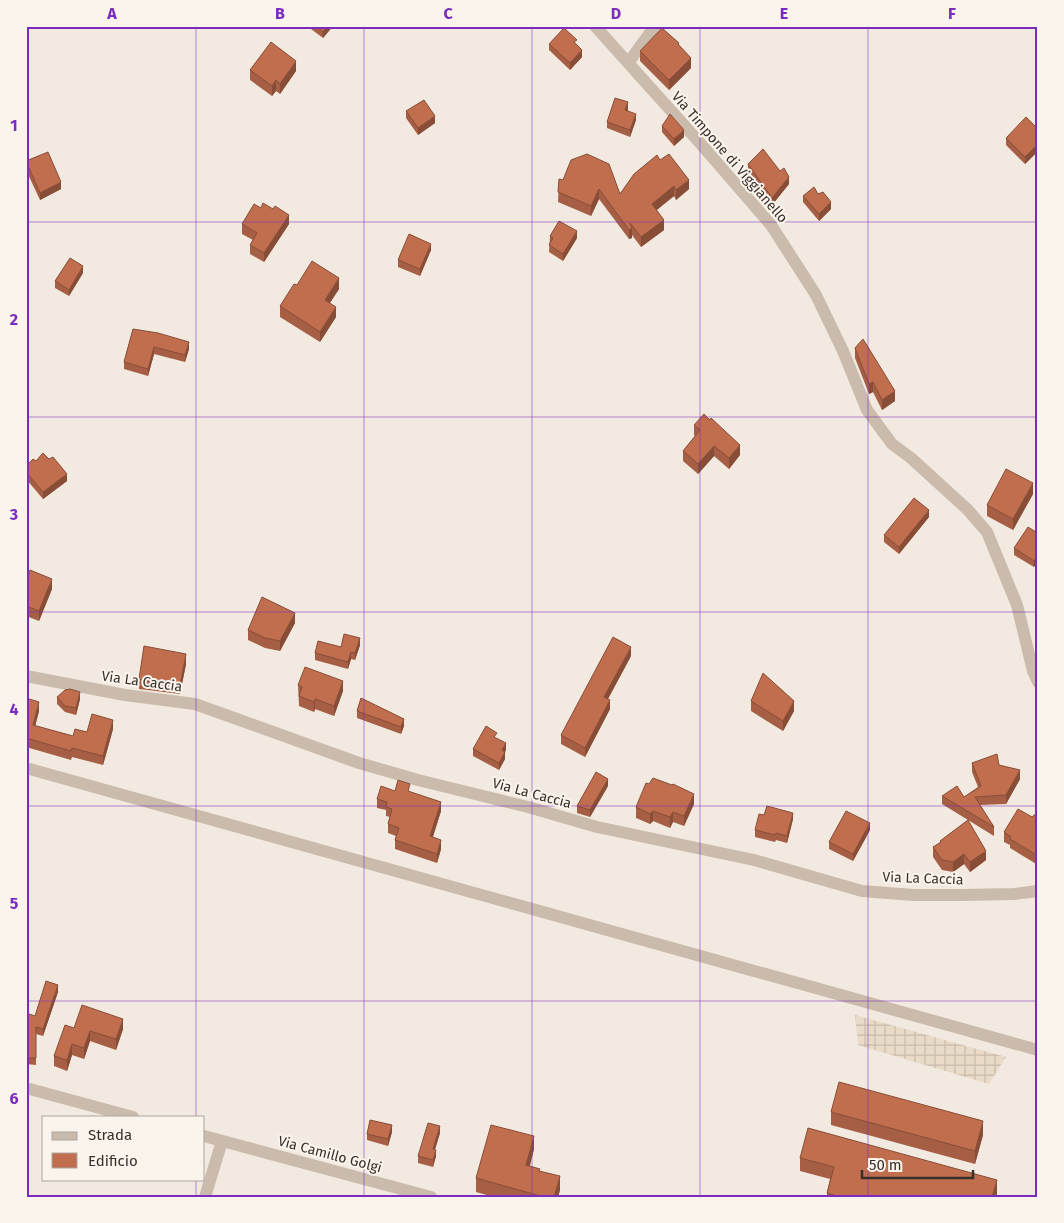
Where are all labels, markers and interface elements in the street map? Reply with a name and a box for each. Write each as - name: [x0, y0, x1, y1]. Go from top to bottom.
- text: A: [106, 4, 117, 23]
- text: B: [275, 4, 285, 23]
- text: C: [443, 4, 453, 23]
- text: D: [611, 4, 621, 23]
- text: E: [780, 4, 788, 23]
- text: F: [948, 4, 956, 23]
- street label: Via Timpone di Viggianello: [668, 88, 791, 226]
- text: 1: [10, 116, 18, 135]
- text: 2: [10, 310, 18, 329]
- text: 3: [9, 505, 18, 524]
- street label: Via La Caccia: [101, 667, 183, 696]
- text: 4: [9, 700, 19, 719]
- street label: Via La Caccia: [490, 775, 573, 812]
- street label: Via La Caccia: [882, 869, 964, 888]
- text: 5: [10, 894, 19, 913]
- text: 6: [9, 1089, 19, 1108]
- legend: [42, 1116, 205, 1180]
- text: Strada: [88, 1126, 132, 1144]
- street label: Via Camillo Golgi: [276, 1132, 384, 1176]
- scale bar: [862, 1148, 973, 1180]
- text: Edificio: [88, 1152, 138, 1170]
- text: 50 m: [869, 1156, 902, 1174]

